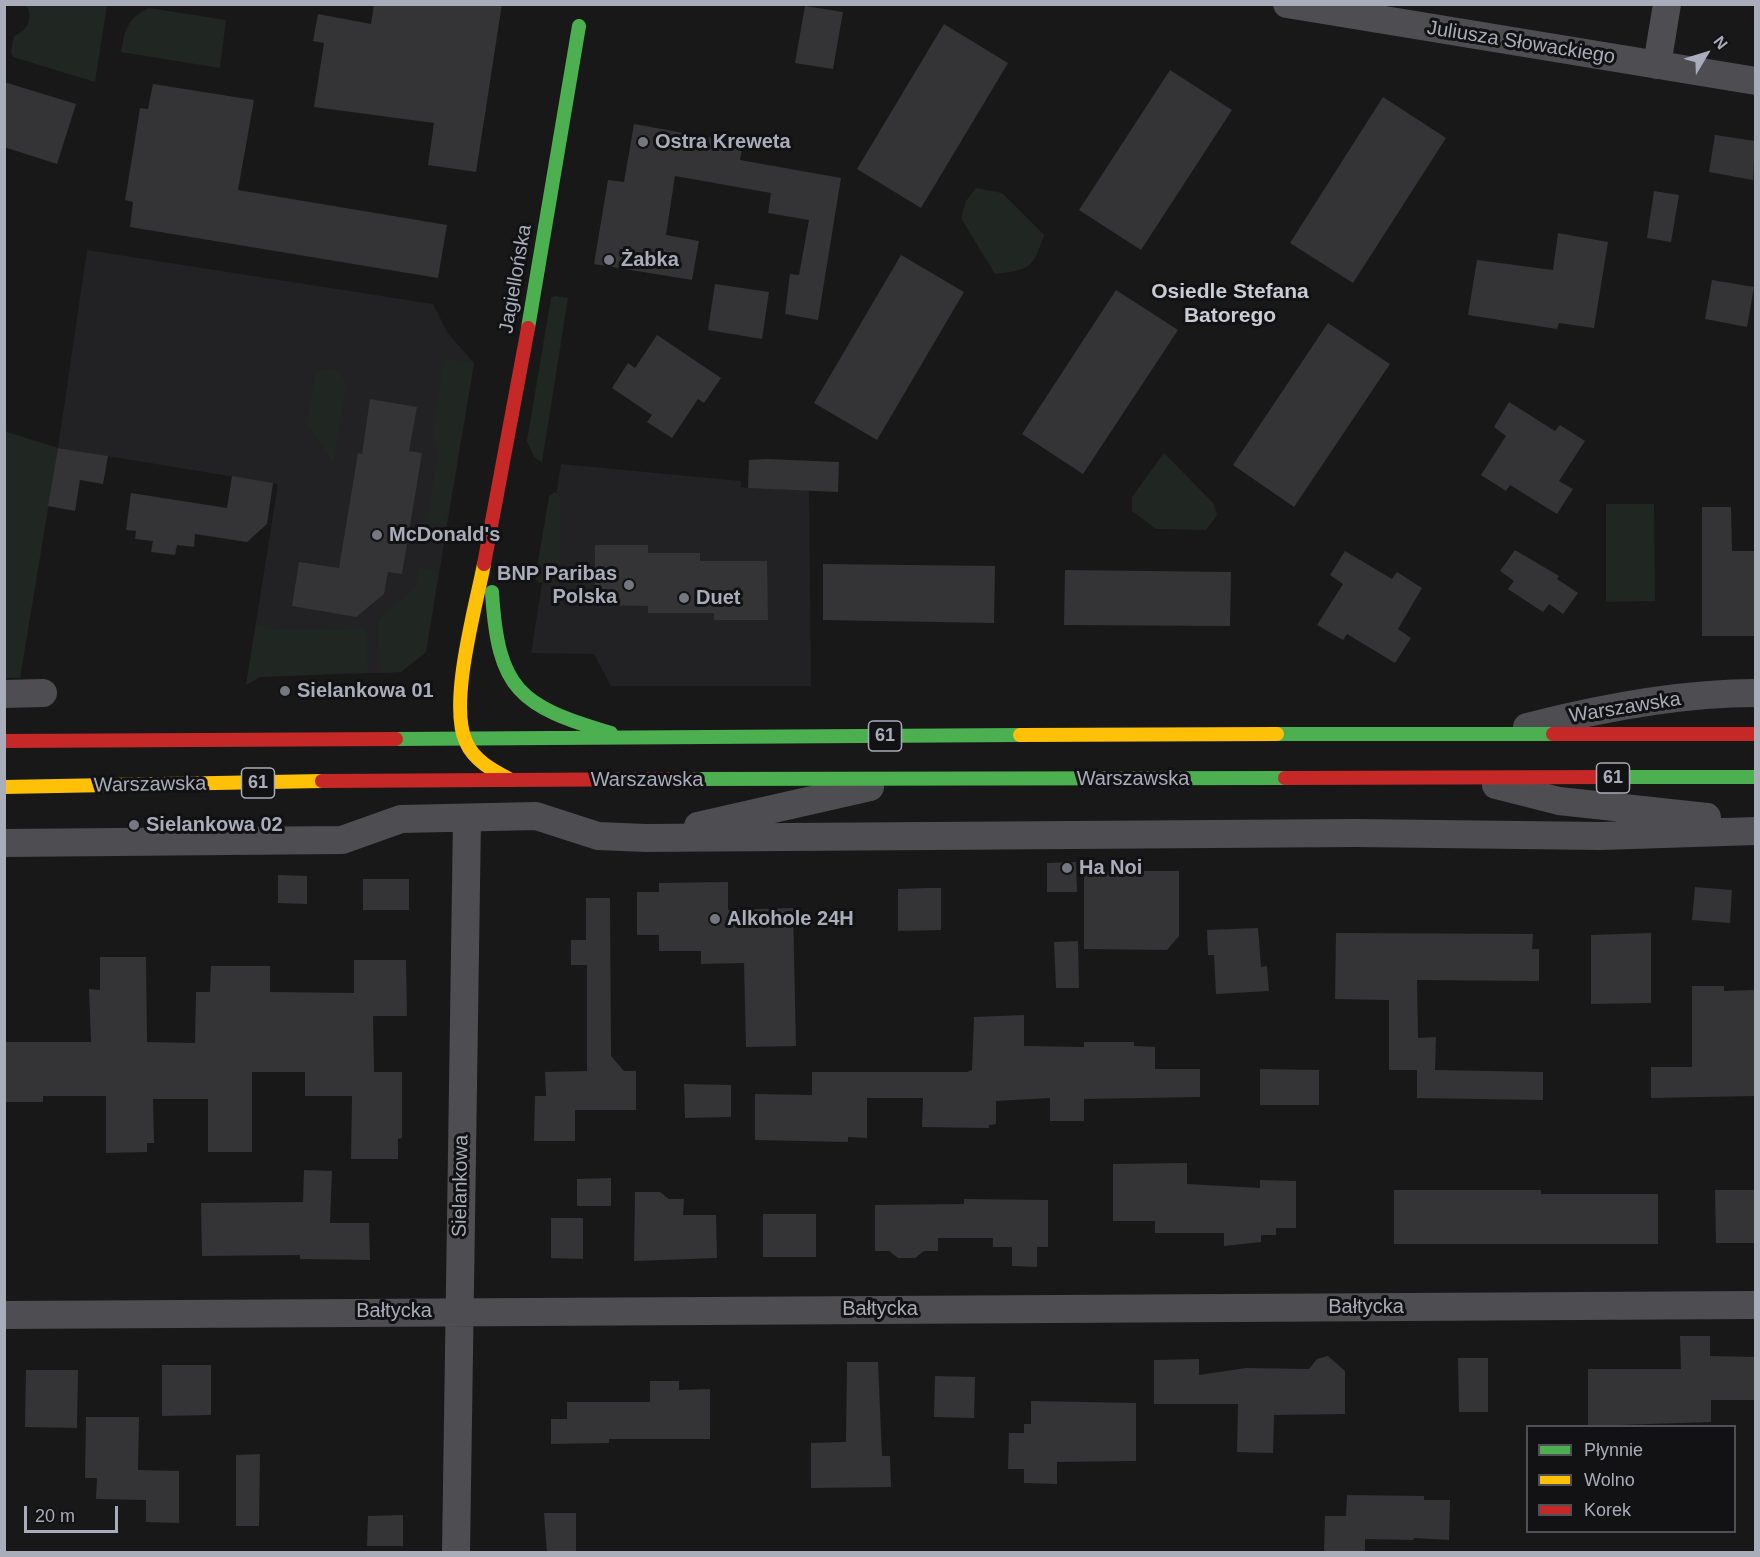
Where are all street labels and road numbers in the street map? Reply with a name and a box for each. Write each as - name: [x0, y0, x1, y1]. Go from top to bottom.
- street label: Juliusza Słowackiego: [1425, 16, 1617, 70]
- street label: Jagiellońska: [495, 223, 537, 335]
- street label: Warszawska: [1568, 687, 1682, 729]
- road number: 61: [868, 721, 902, 751]
- road number: 61: [1596, 763, 1630, 793]
- street label: Warszawska: [1077, 767, 1189, 791]
- road number: 61: [242, 768, 274, 798]
- street label: Warszawska: [591, 768, 703, 792]
- street label: Warszawska: [93, 772, 207, 798]
- street label: Sielankowa: [448, 1135, 474, 1237]
- street label: Bałtycka: [1328, 1295, 1404, 1319]
- street label: Bałtycka: [842, 1297, 918, 1321]
- street label: Bałtycka: [356, 1299, 432, 1323]

